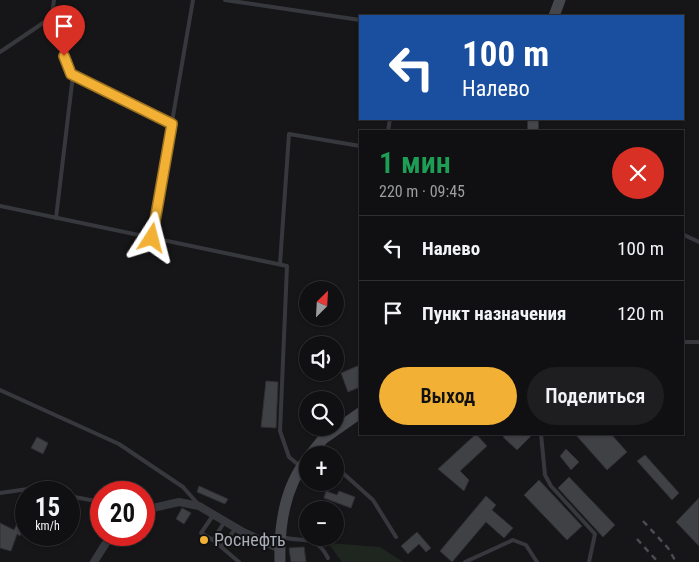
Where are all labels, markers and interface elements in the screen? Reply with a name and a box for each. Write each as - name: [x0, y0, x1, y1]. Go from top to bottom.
- pin: [43, 5, 85, 56]
- icon: arrive: [50, 12, 78, 40]
- text: 100 m: [462, 34, 549, 75]
- icon: left: [379, 35, 444, 100]
- text: Налево: [462, 76, 530, 101]
- text: 1 мин: [379, 145, 451, 180]
- button: close: [612, 147, 664, 199]
- text: 220 m · 09:45: [379, 182, 465, 201]
- position arrow: [125, 211, 177, 263]
- icon: left: [379, 234, 407, 262]
- text: Налево: [422, 237, 480, 260]
- text: 100 m: [617, 237, 664, 260]
- north arrow: [299, 281, 344, 326]
- map controls: [299, 281, 344, 546]
- icon: arrive: [379, 299, 407, 327]
- text: Пункт назначения: [422, 302, 566, 325]
- text: 120 m: [617, 302, 664, 325]
- button: sound: [299, 336, 344, 381]
- button: Выход: [379, 367, 517, 425]
- button: Поделиться: [527, 367, 664, 425]
- button: search: [299, 391, 344, 436]
- button: +: [299, 446, 344, 491]
- speed limit sign: 20: [90, 481, 155, 546]
- text: 15: [35, 493, 60, 522]
- button: −: [299, 501, 344, 546]
- text: km/h: [35, 519, 60, 533]
- place label: Роснефть: [214, 529, 286, 550]
- marker: Роснефть: [198, 534, 210, 546]

